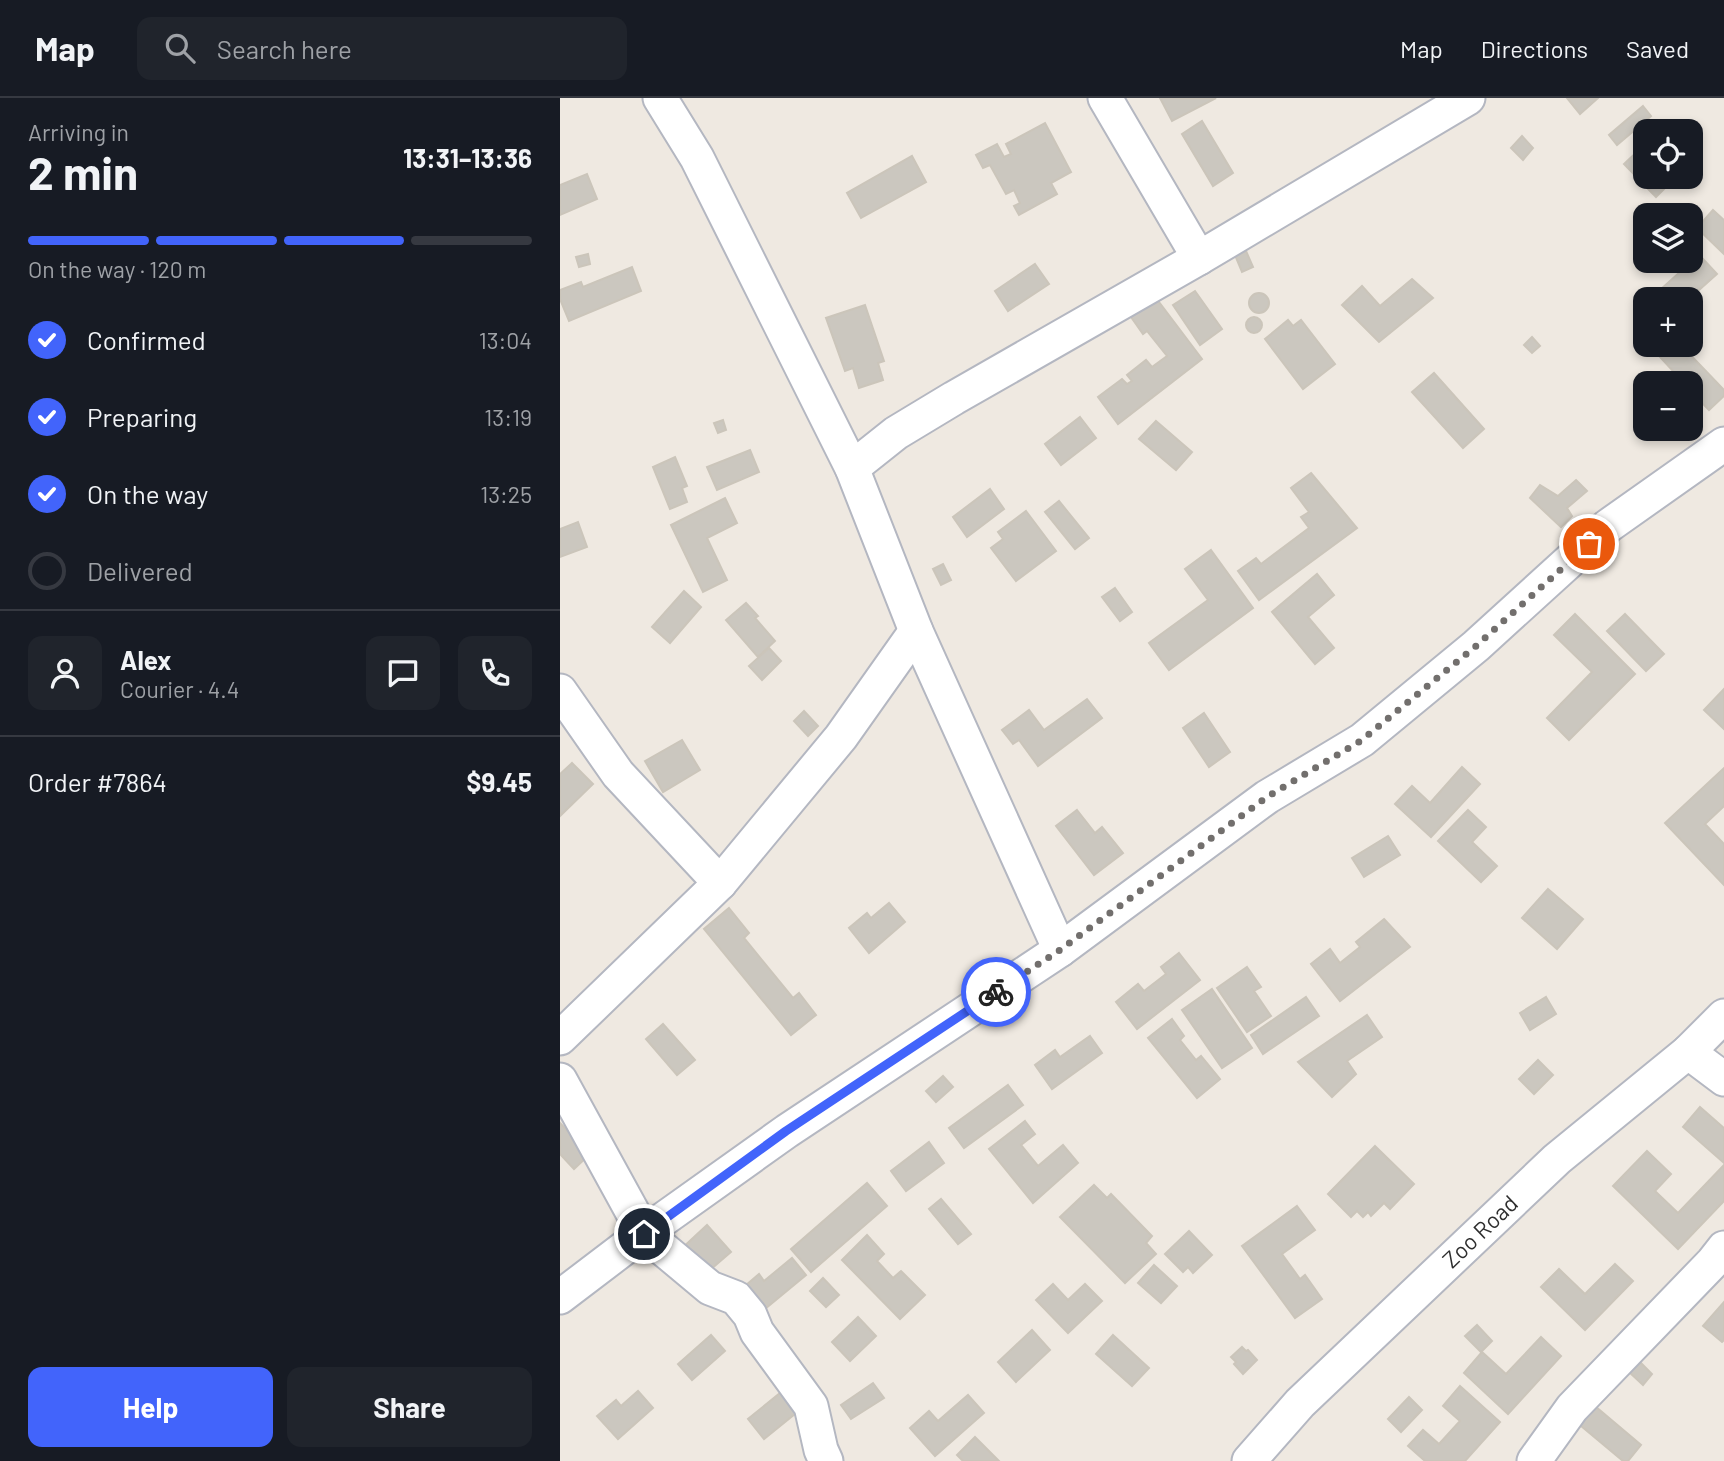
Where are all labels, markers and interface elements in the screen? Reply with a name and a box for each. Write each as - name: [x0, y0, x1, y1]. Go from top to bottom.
- search box: [137, 17, 627, 80]
- text: Map: [35, 28, 95, 68]
- icon: search: [161, 29, 199, 67]
- text: Search here: [217, 33, 352, 64]
- text: Map: [1400, 34, 1443, 63]
- text: Directions: [1481, 34, 1588, 63]
- text: Saved: [1626, 34, 1689, 63]
- text: Arriving in: [28, 118, 129, 146]
- map controls: [1633, 119, 1703, 441]
- button: locate: [1633, 119, 1703, 189]
- text: 13:31–13:36: [403, 142, 532, 173]
- text: 2 min: [28, 144, 138, 199]
- button: layers: [1633, 203, 1703, 273]
- text: On the way · 120 m: [28, 255, 206, 283]
- button: +: [1633, 287, 1703, 357]
- icon: check: [28, 321, 66, 359]
- text: Confirmed: [87, 324, 206, 355]
- text: 13:04: [479, 326, 532, 354]
- button: −: [1633, 371, 1703, 441]
- icon: check: [28, 398, 66, 436]
- text: Preparing: [87, 401, 197, 432]
- text: 13:19: [484, 403, 532, 431]
- icon: check: [28, 475, 66, 513]
- text: On the way: [87, 478, 208, 509]
- text: 13:25: [480, 480, 532, 508]
- pin: [1559, 514, 1619, 574]
- icon: bag: [1570, 525, 1608, 563]
- text: Delivered: [87, 555, 193, 586]
- button: person: [28, 636, 102, 710]
- button: chat: [366, 636, 440, 710]
- button: phone: [458, 636, 532, 710]
- text: Alex: [120, 644, 171, 675]
- text: Courier · 4.4: [120, 675, 239, 703]
- text: Order #7864: [28, 766, 167, 797]
- text: $9.45: [467, 766, 532, 797]
- courier: [961, 957, 1031, 1027]
- icon: bike: [977, 973, 1015, 1011]
- street label: Zoo Road: [1436, 1189, 1523, 1273]
- pin: [614, 1204, 674, 1264]
- icon: home: [625, 1215, 663, 1253]
- button: Help: [28, 1367, 273, 1447]
- button: Share: [287, 1367, 532, 1447]

